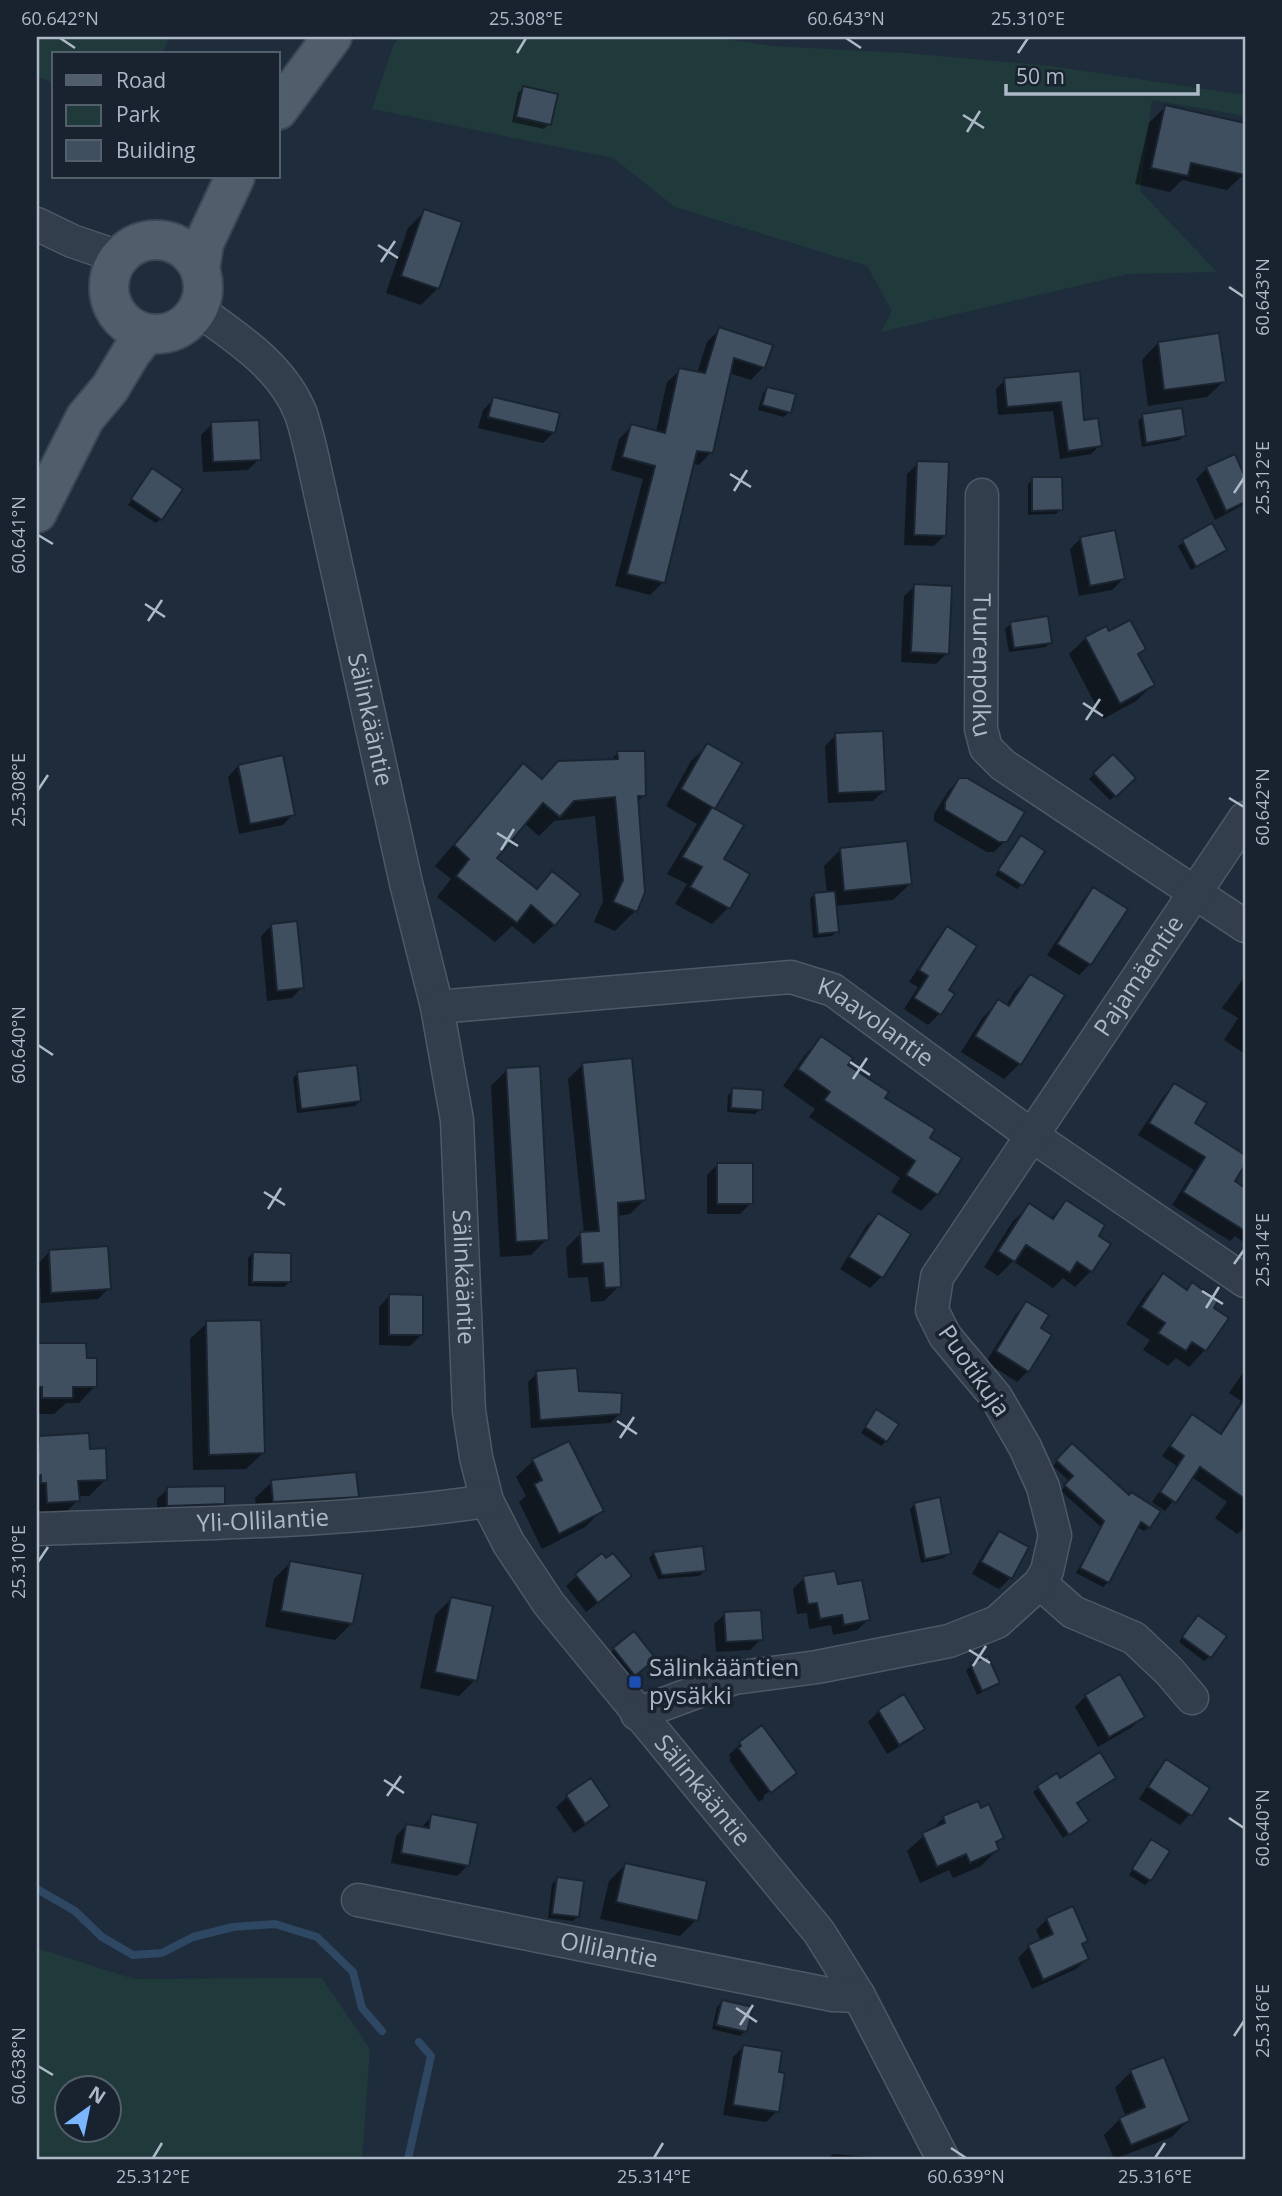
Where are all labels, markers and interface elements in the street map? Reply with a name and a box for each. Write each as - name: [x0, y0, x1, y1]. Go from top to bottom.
- text: 60.642°N: [21, 6, 99, 30]
- text: 25.308°E: [489, 6, 563, 30]
- text: 60.643°N: [807, 6, 885, 30]
- text: 25.310°E: [991, 6, 1065, 30]
- legend: [52, 52, 280, 178]
- scale bar: [1006, 52, 1198, 96]
- text: 50 m: [1016, 62, 1065, 90]
- text: Road: [116, 66, 166, 94]
- text: Park: [116, 100, 160, 128]
- text: Building: [116, 136, 195, 164]
- text: 60.643°N: [1250, 258, 1274, 336]
- text: 25.312°E: [1250, 441, 1274, 515]
- text: 60.641°N: [6, 496, 30, 574]
- street label: Tuurenpolku: [965, 593, 1000, 740]
- street label: Sälinkääntie: [341, 650, 402, 789]
- text: 25.308°E: [6, 753, 30, 827]
- text: 60.642°N: [1250, 768, 1274, 846]
- street label: Pajamäentie: [1085, 908, 1190, 1042]
- street label: Klaavolantie: [814, 968, 941, 1073]
- text: 60.640°N: [6, 1006, 30, 1084]
- street label: Sälinkääntie: [446, 1209, 484, 1345]
- text: 25.314°E: [1250, 1213, 1274, 1287]
- street label: Puotikuja: [932, 1318, 1019, 1423]
- street label: Yli-Ollilantie: [196, 1499, 330, 1539]
- text: 25.310°E: [6, 1525, 30, 1599]
- place label: Sälinkääntien pysäkki: [649, 1650, 799, 1711]
- marker: Sälinkääntien pysäkki: [627, 1674, 643, 1690]
- street label: Sälinkääntie: [648, 1727, 760, 1852]
- text: 60.640°N: [1250, 1789, 1274, 1867]
- street label: Ollilantie: [558, 1923, 661, 1975]
- text: 25.316°E: [1250, 1984, 1274, 2058]
- text: 60.638°N: [6, 2027, 30, 2105]
- north arrow: [52, 2074, 122, 2144]
- text: N: [84, 2080, 111, 2110]
- text: 25.312°E: [116, 2164, 190, 2188]
- text: 25.314°E: [617, 2164, 691, 2188]
- text: 60.639°N: [927, 2164, 1005, 2188]
- text: 25.316°E: [1118, 2164, 1192, 2188]

